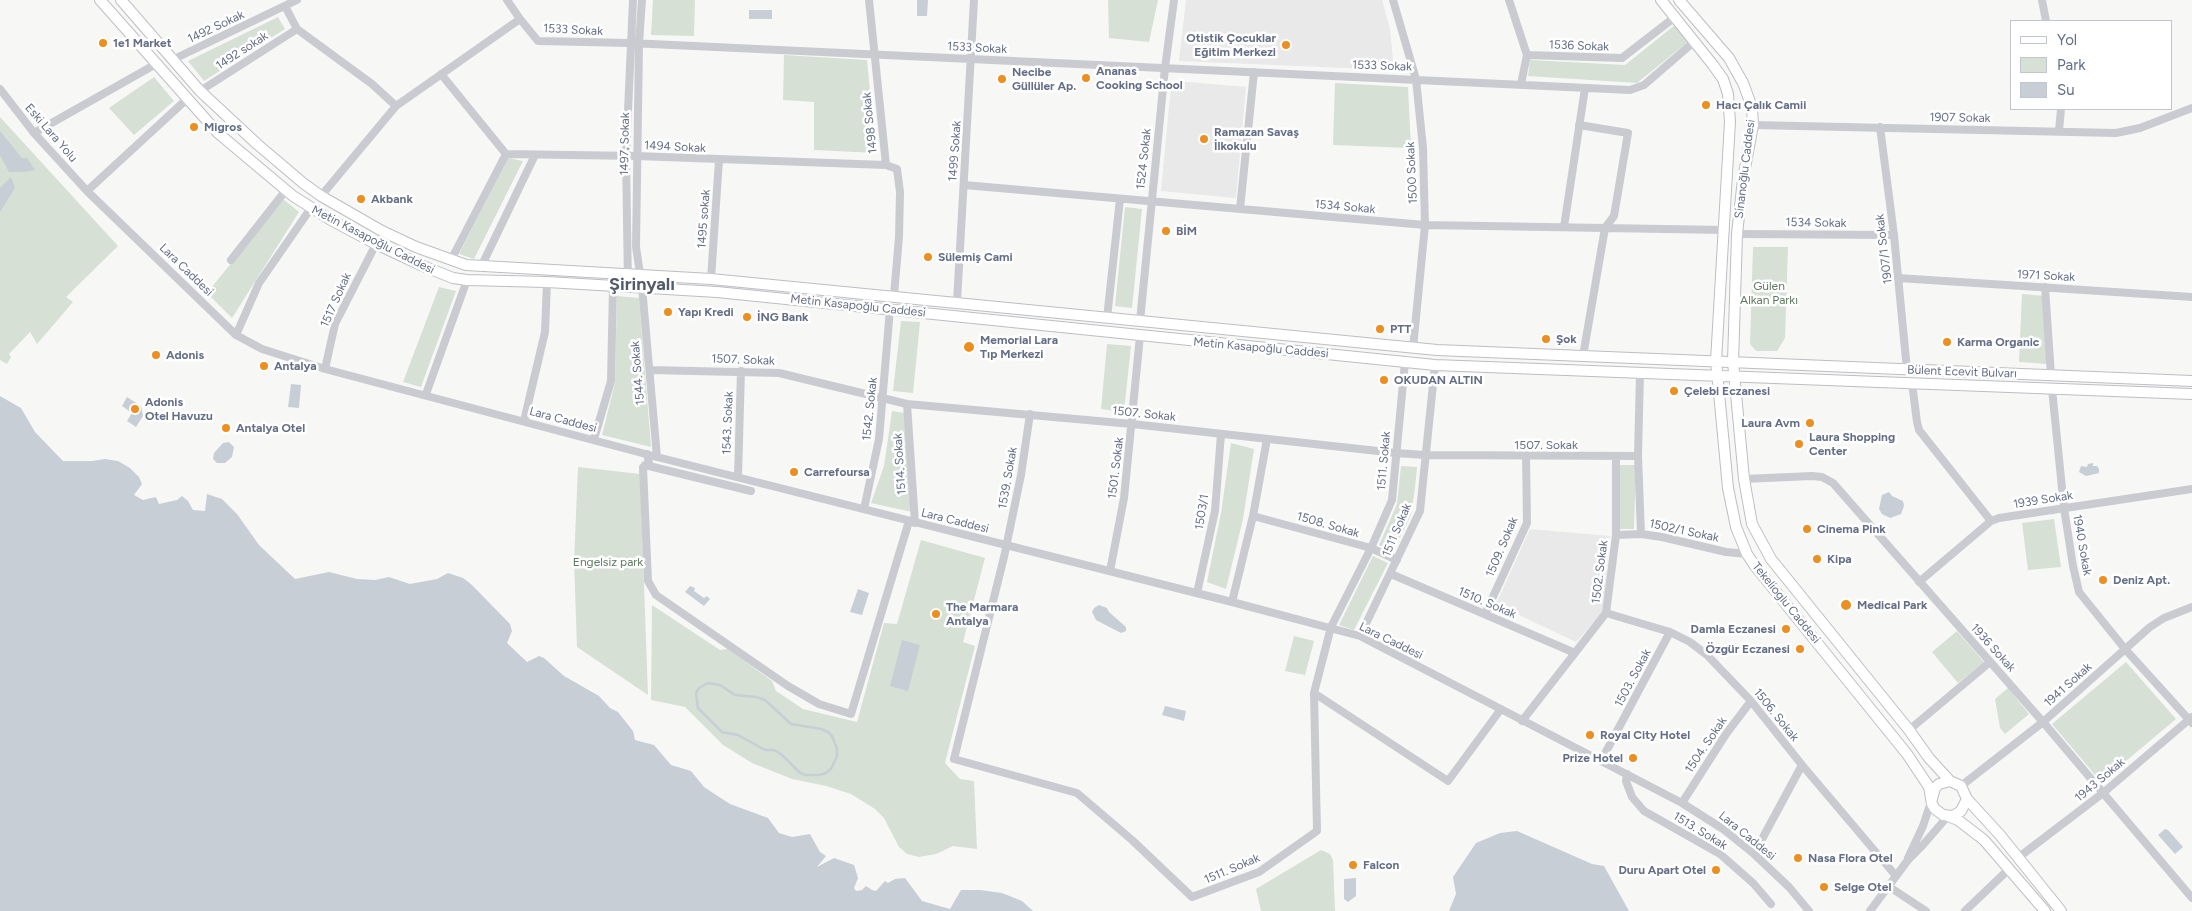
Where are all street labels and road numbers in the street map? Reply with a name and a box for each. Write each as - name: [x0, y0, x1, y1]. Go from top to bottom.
- street label: 1492 Sokak: [185, 8, 247, 46]
- street label: 1533 Sokak: [543, 21, 603, 39]
- street label: 1492 sokak: [213, 29, 271, 73]
- street label: 1536 Sokak: [1549, 38, 1609, 54]
- street label: 1533 Sokak: [947, 39, 1007, 57]
- street label: 1533 Sokak: [1352, 58, 1412, 74]
- street label: 1498 Sokak: [860, 92, 880, 154]
- street label: Eski Lara Yolu: [22, 101, 80, 165]
- street label: 1907 Sokak: [1929, 110, 1991, 126]
- street label: 1497. Sokak: [617, 112, 633, 176]
- street label: Si̇nanoğlu Caddesi: [1732, 119, 1758, 219]
- street label: 1499 Sokak: [946, 120, 964, 182]
- street label: 1524 Sokak: [1134, 128, 1154, 190]
- street label: 1494 Sokak: [644, 138, 706, 156]
- street label: 1500 Sokak: [1403, 142, 1421, 204]
- street label: 1495 sokak: [695, 189, 713, 249]
- street label: 1534 Sokak: [1314, 197, 1376, 217]
- street label: Metin Kasapoğlu Caddesi: [309, 203, 437, 277]
- street label: 1907/1 Sokak: [1873, 213, 1895, 285]
- street label: 1534 Sokak: [1786, 215, 1846, 231]
- street label: Lara Caddesi: [156, 241, 216, 299]
- street label: 1971 Sokak: [2017, 267, 2075, 285]
- street label: 1517 Sokak: [318, 270, 354, 330]
- street label: Metin Kasapoğlu Caddesi: [790, 292, 926, 320]
- street label: Metin Kasapoğlu Caddesi: [1193, 335, 1329, 361]
- street label: 1544. Sokak: [628, 340, 648, 406]
- street label: 1507. Sokak: [711, 352, 775, 368]
- street label: Bülent Ecevit Bulvarı: [1907, 363, 2017, 381]
- street label: 1542. Sokak: [860, 377, 880, 441]
- street label: 1543. Sokak: [720, 391, 736, 455]
- street label: Lara Caddesi: [528, 404, 598, 436]
- street label: 1507. Sokak: [1112, 404, 1176, 424]
- street label: 1511. Sokak: [1374, 431, 1394, 491]
- street label: 1514. Sokak: [891, 433, 909, 495]
- street label: 1501. Sokak: [1105, 436, 1127, 500]
- street label: 1507. Sokak: [1514, 438, 1578, 452]
- street label: 1539. Sokak: [995, 446, 1021, 510]
- street label: 1939 Sokak: [2012, 488, 2074, 512]
- street label: 1503/1: [1192, 493, 1212, 531]
- street label: 1511 Sokak: [1379, 501, 1415, 559]
- street label: Lara Caddesi: [920, 506, 990, 536]
- street label: 1508. Sokak: [1295, 509, 1361, 541]
- street label: 1940 Sokak: [2070, 513, 2094, 577]
- street label: 1509. Sokak: [1483, 515, 1521, 579]
- street label: 1502/1 Sokak: [1648, 517, 1720, 545]
- street label: 1502. Sokak: [1589, 540, 1611, 604]
- street label: Tekelioglu Caddesi: [1749, 560, 1823, 646]
- street label: 1510. Sokak: [1456, 584, 1518, 622]
- street label: Lara Caddesi: [1357, 619, 1425, 663]
- street label: 1936 Sokak: [1968, 621, 2018, 675]
- street label: 1503. Sokak: [1612, 647, 1654, 709]
- street label: 1941 Sokak: [2041, 660, 2095, 710]
- street label: 1506. Sokak: [1750, 686, 1802, 744]
- street label: 1504. Sokak: [1682, 714, 1730, 776]
- street label: 1943 Sokak: [2072, 755, 2128, 805]
- street label: 1513. Sokak: [1670, 809, 1730, 853]
- street label: Lara Caddesi: [1716, 809, 1778, 863]
- street label: 1511. Sokak: [1202, 851, 1262, 887]

